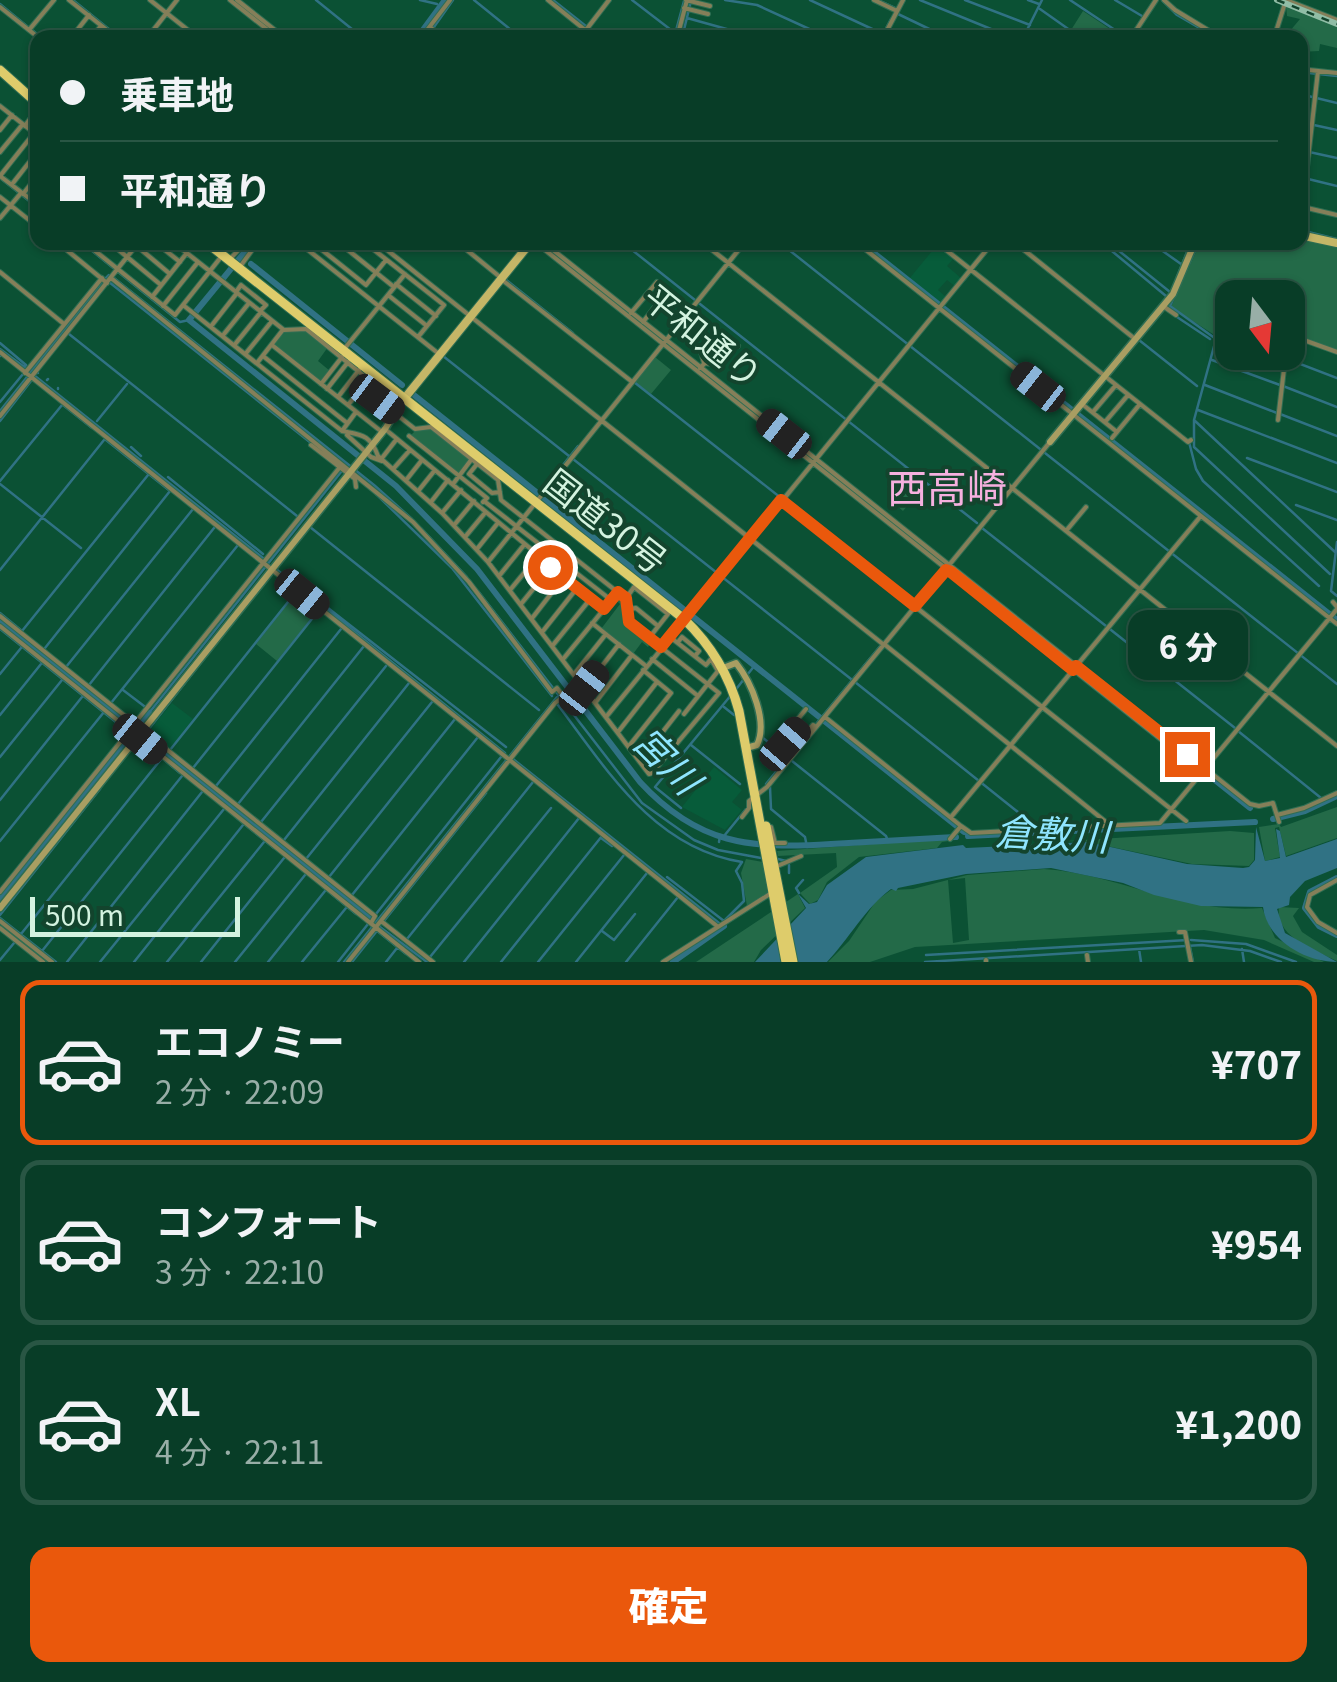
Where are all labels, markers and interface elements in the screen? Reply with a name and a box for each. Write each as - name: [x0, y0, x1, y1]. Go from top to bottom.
- text: 乗車地: [120, 65, 234, 120]
- text: 平和通り: [120, 161, 272, 216]
- street label: 平和通り: [634, 270, 775, 398]
- north arrow: [1215, 280, 1305, 370]
- map controls: [1215, 280, 1305, 370]
- car: [1005, 357, 1071, 417]
- car: [344, 369, 410, 429]
- car: [751, 404, 817, 464]
- street label: 国道30号: [535, 455, 680, 584]
- district label: 西高崎: [887, 457, 1007, 515]
- route start: [528, 545, 573, 590]
- car: [269, 563, 335, 625]
- callout: 6 分: [1127, 609, 1247, 679]
- text: 6 分: [1159, 622, 1217, 668]
- car: [554, 655, 614, 721]
- car: [107, 708, 173, 770]
- water label: 宮川: [622, 712, 718, 808]
- car: [754, 712, 816, 776]
- route end: [1165, 732, 1210, 777]
- water label: 倉敷川: [994, 801, 1115, 862]
- scale bar: [30, 892, 240, 936]
- text: 500 m: [45, 894, 124, 934]
- text: エコノミー: [155, 1012, 345, 1067]
- icon: car: [35, 1018, 125, 1108]
- text: ¥707: [1211, 1035, 1302, 1090]
- text: 2 分 · 22:09: [155, 1067, 324, 1113]
- text: コンフォート: [155, 1192, 382, 1247]
- icon: car: [35, 1198, 125, 1288]
- text: ¥954: [1211, 1215, 1302, 1270]
- text: 3 分 · 22:10: [155, 1247, 324, 1293]
- text: XL: [155, 1372, 201, 1427]
- icon: car: [35, 1378, 125, 1468]
- text: ¥1,200: [1175, 1395, 1302, 1450]
- text: 4 分 · 22:11: [155, 1427, 324, 1473]
- button: 確定: [30, 1547, 1307, 1662]

